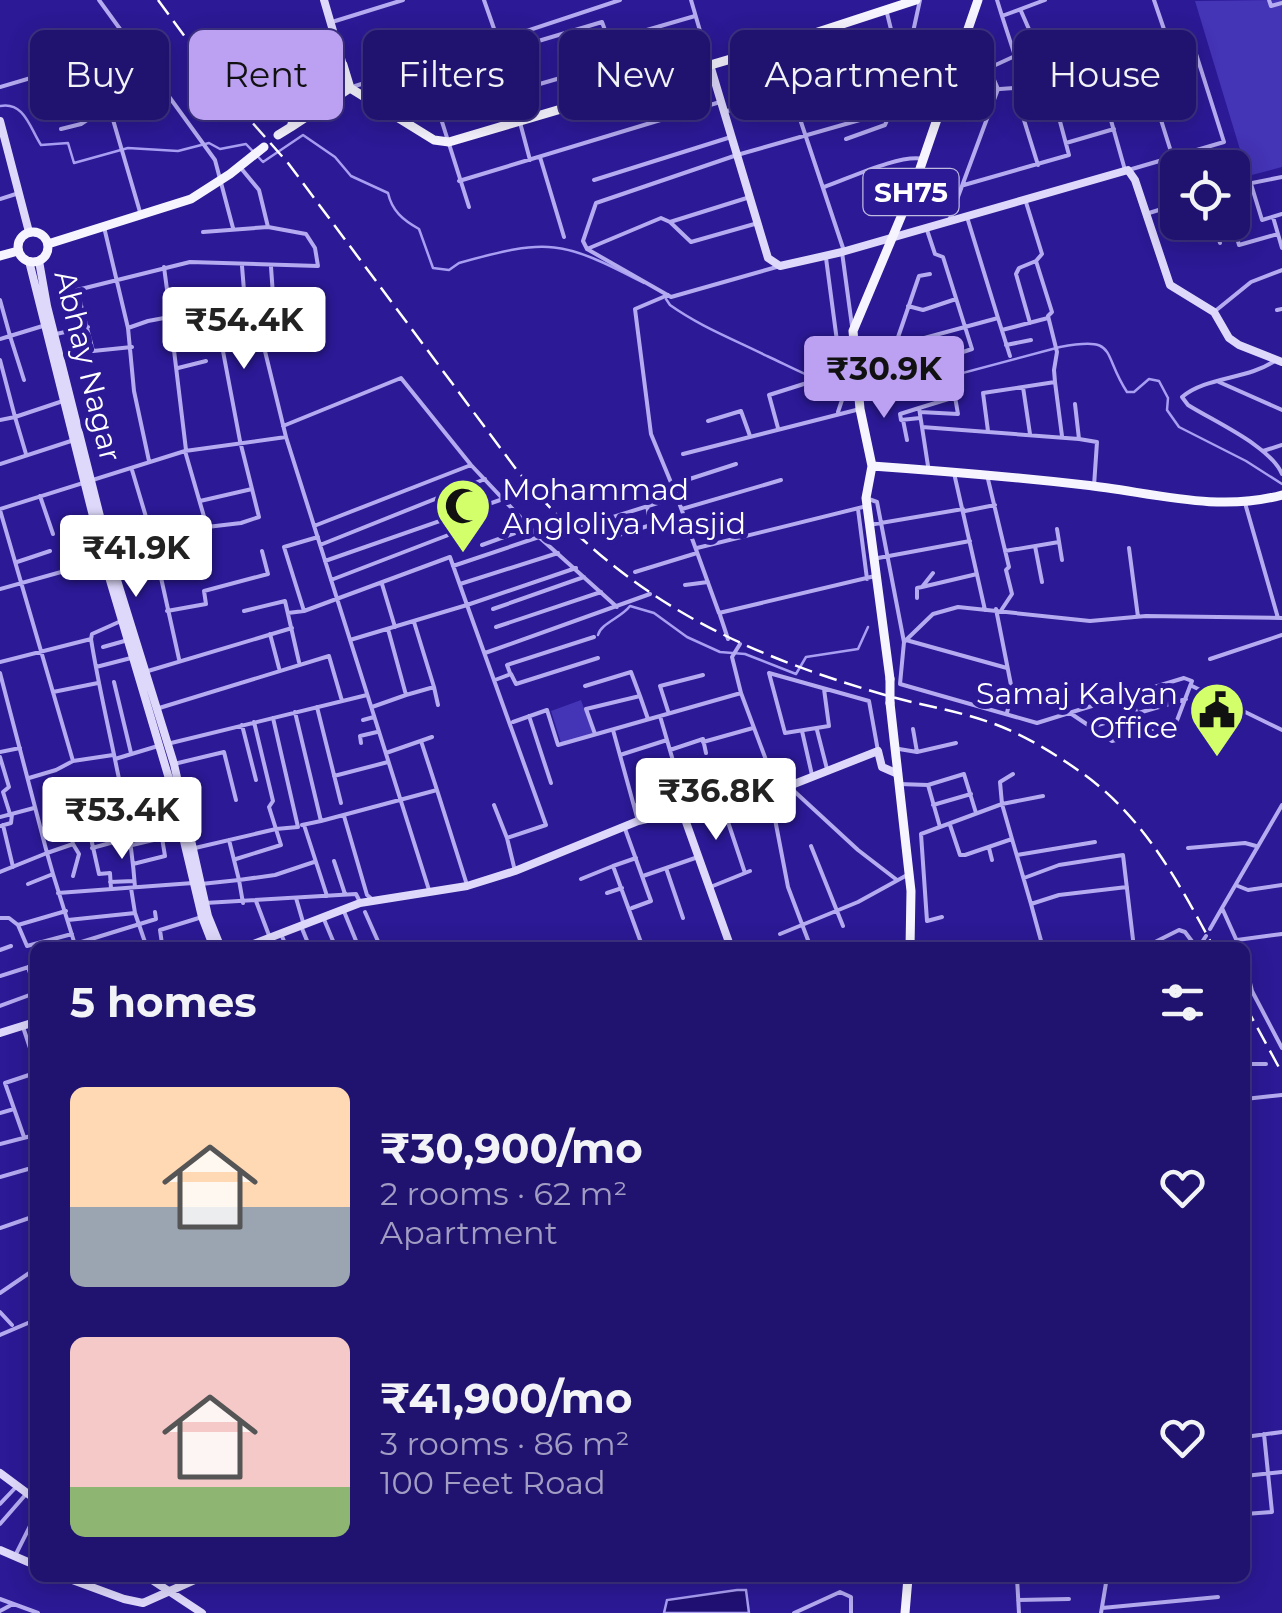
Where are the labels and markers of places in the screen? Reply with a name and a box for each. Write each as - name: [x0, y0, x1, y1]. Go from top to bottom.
- pin: ₹54.4K: [163, 287, 325, 372]
- pin: ₹30.9K: [803, 336, 965, 421]
- place label: Mohammad Angloliya Masjid: [502, 471, 746, 542]
- mosque icon: Mohammad Angloliya Masjid: [433, 476, 493, 555]
- pin: ₹41.9K: [55, 515, 217, 600]
- place label: Samaj Kalyan Office: [976, 675, 1178, 746]
- public building icon: Samaj Kalyan Office: [1187, 680, 1247, 759]
- pin: ₹36.8K: [635, 758, 797, 843]
- pin: ₹53.4K: [41, 777, 203, 862]

